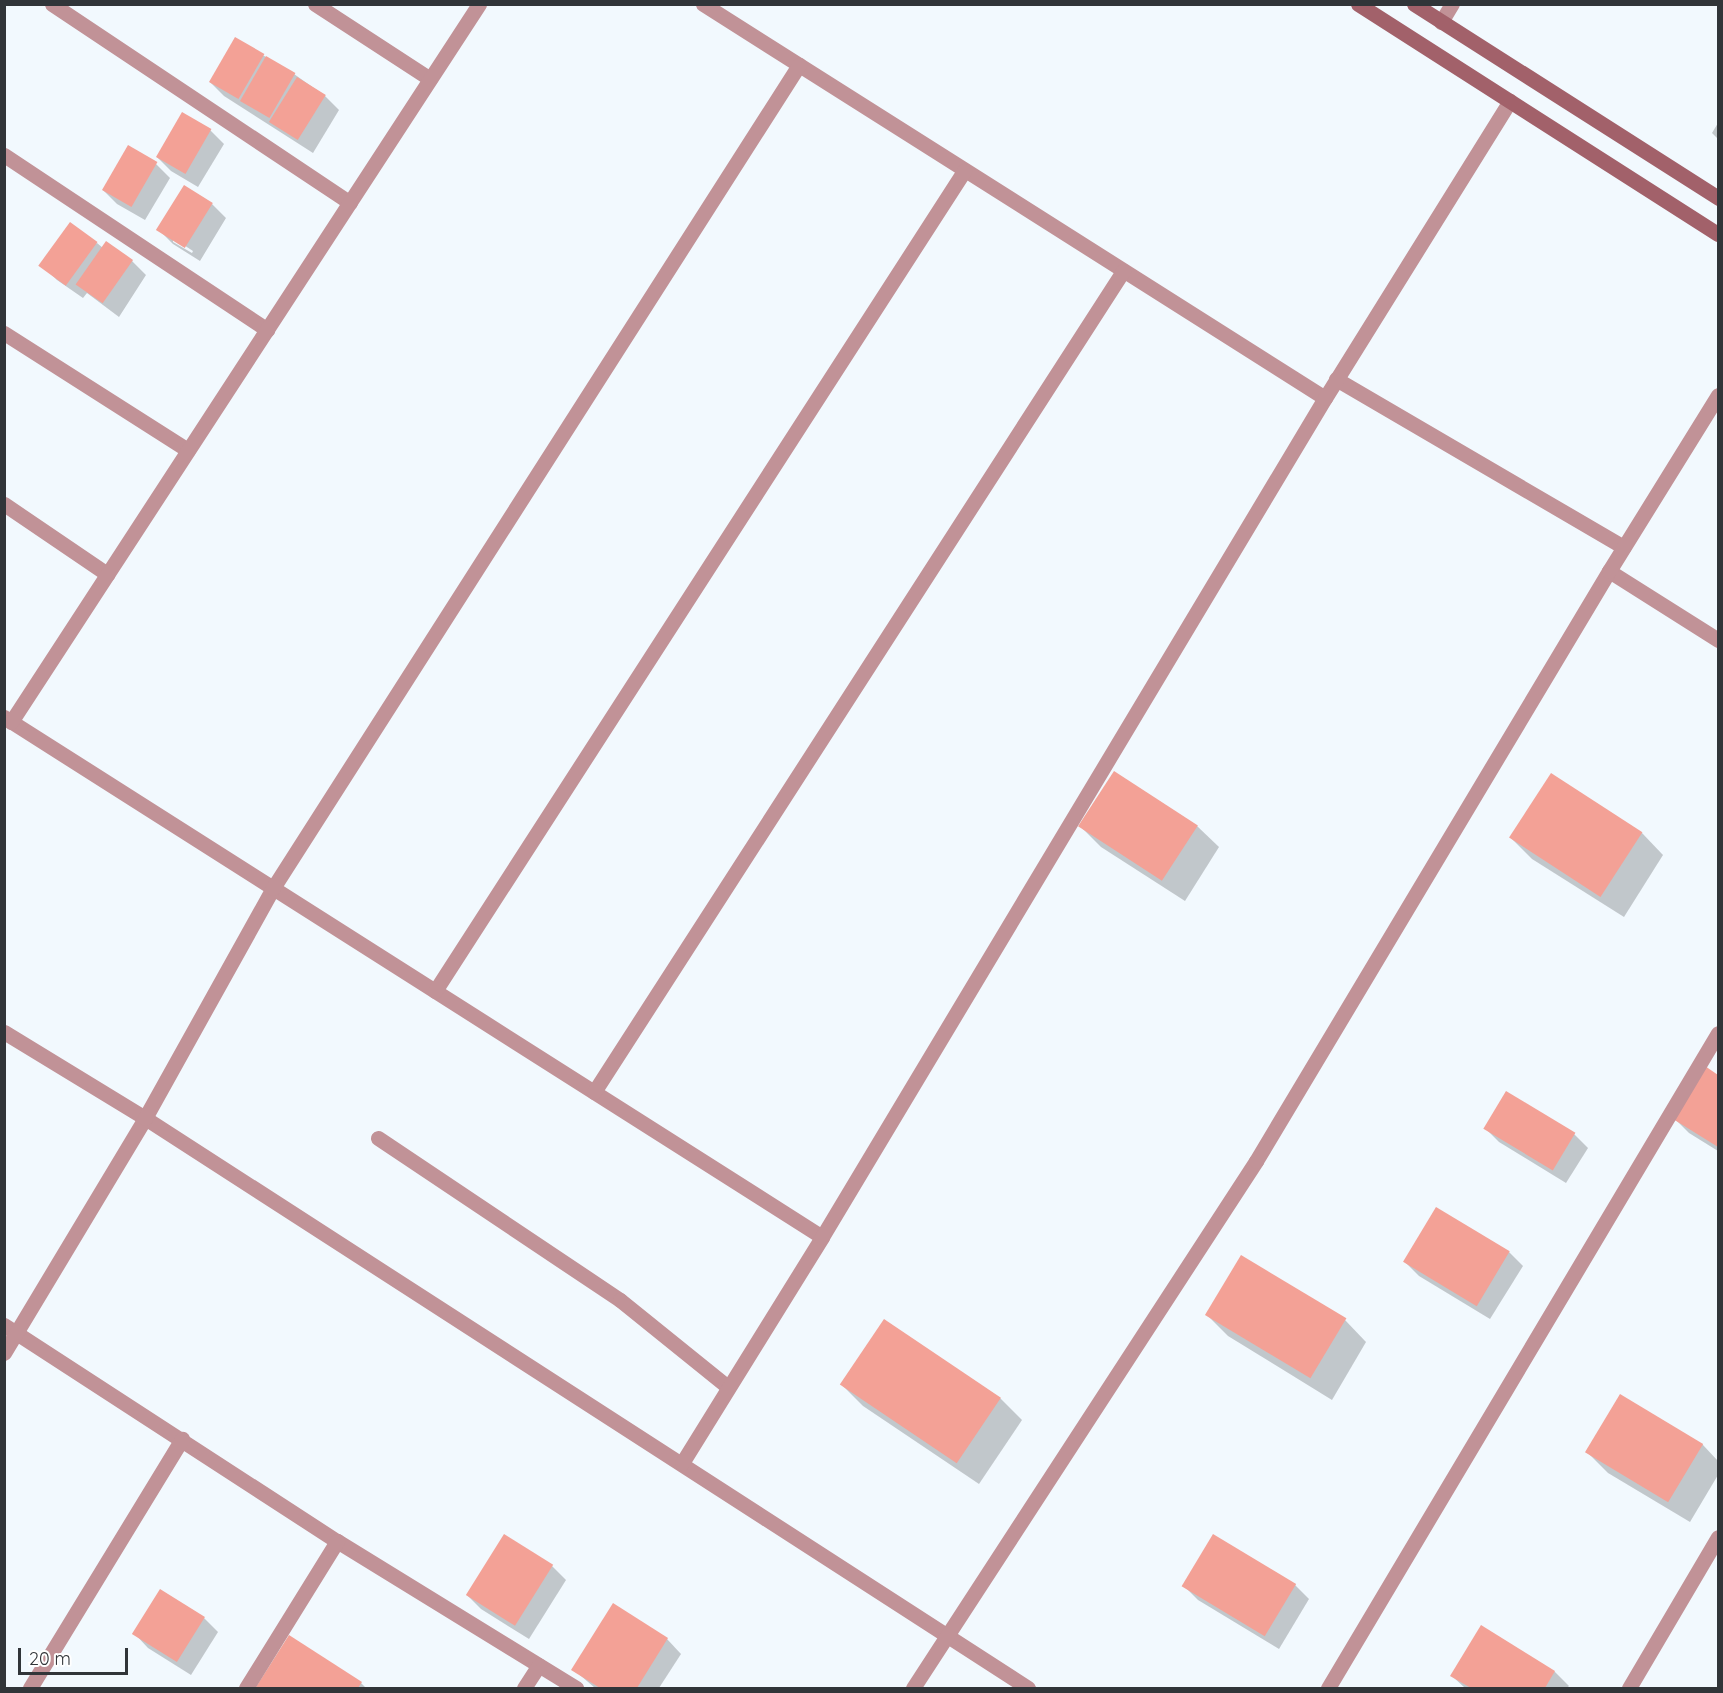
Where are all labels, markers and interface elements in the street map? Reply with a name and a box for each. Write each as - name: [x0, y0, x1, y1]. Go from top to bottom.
- scale bar: [21, 1636, 130, 1674]
- text: 20 m: [29, 1647, 71, 1670]

